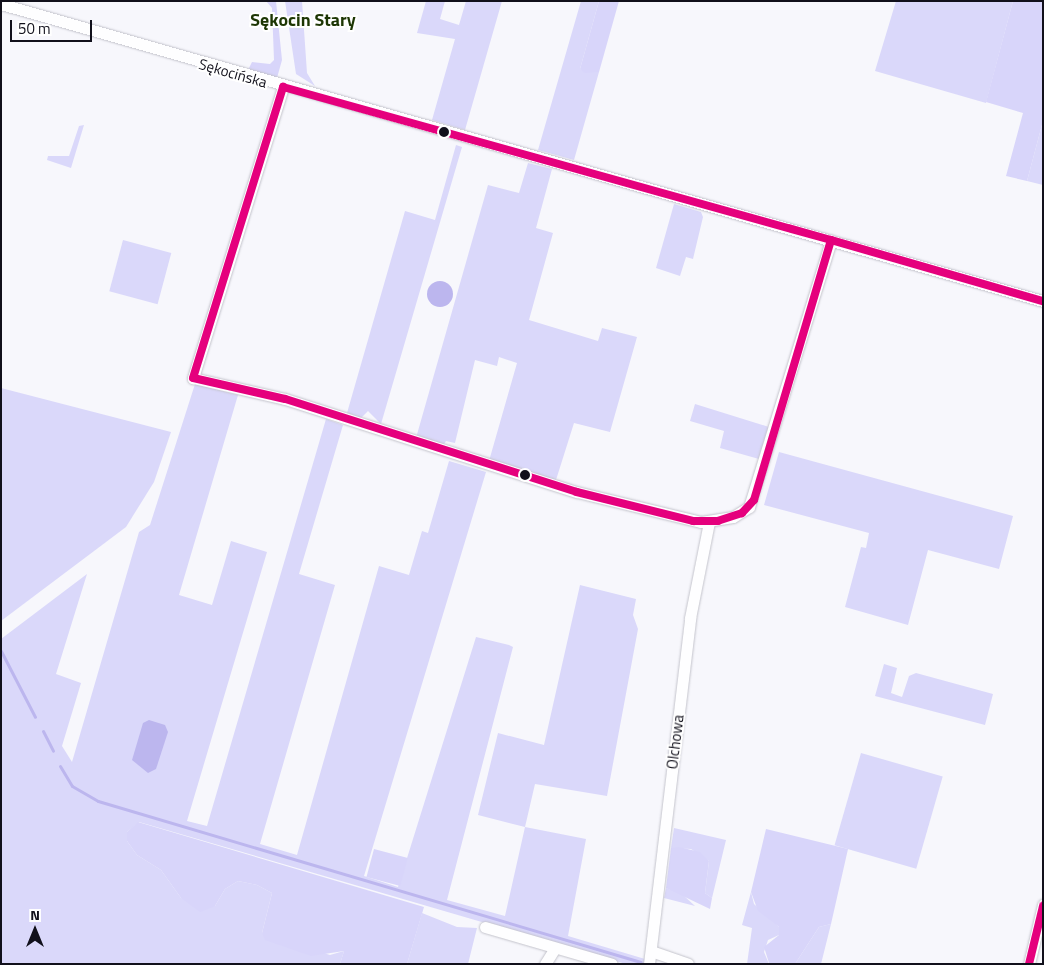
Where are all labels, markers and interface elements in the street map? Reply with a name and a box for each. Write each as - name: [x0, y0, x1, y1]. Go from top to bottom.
- district label: Sękocin Stary: [250, 9, 356, 31]
- scale bar: [12, 10, 95, 42]
- text: 50 m: [18, 17, 51, 40]
- street label: Sękocińska: [197, 55, 269, 91]
- unlabelled marker: [439, 127, 449, 137]
- unlabelled marker: [520, 470, 530, 480]
- street label: Olchowa: [663, 714, 687, 770]
- text: N: [30, 904, 40, 925]
- north arrow: [10, 905, 60, 955]

